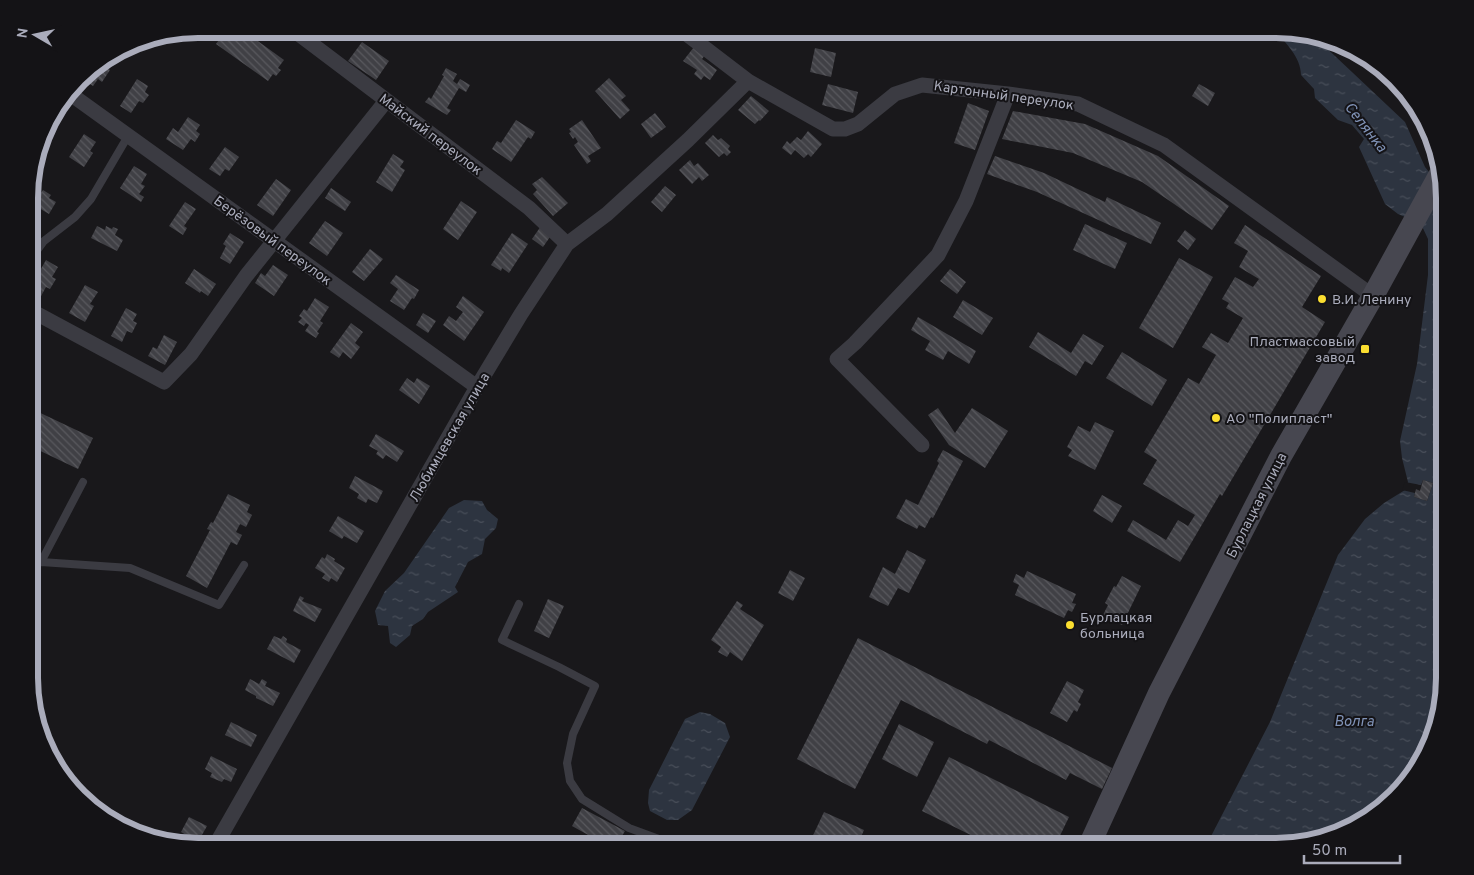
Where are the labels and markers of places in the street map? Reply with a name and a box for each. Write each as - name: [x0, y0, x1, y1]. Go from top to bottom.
- place label: В.И. Ленину: [1332, 292, 1411, 309]
- marker: В.И. Ленину: [1316, 293, 1328, 305]
- place label: Пластмассовый завод: [1250, 334, 1355, 367]
- marker: Пластмассовый завод: [1359, 343, 1371, 355]
- place label: АО "Полипласт": [1226, 411, 1332, 428]
- marker: АО "Полипласт": [1210, 412, 1222, 424]
- place label: Бурлацкая больница: [1080, 610, 1152, 643]
- marker: Бурлацкая больница: [1064, 619, 1076, 631]

